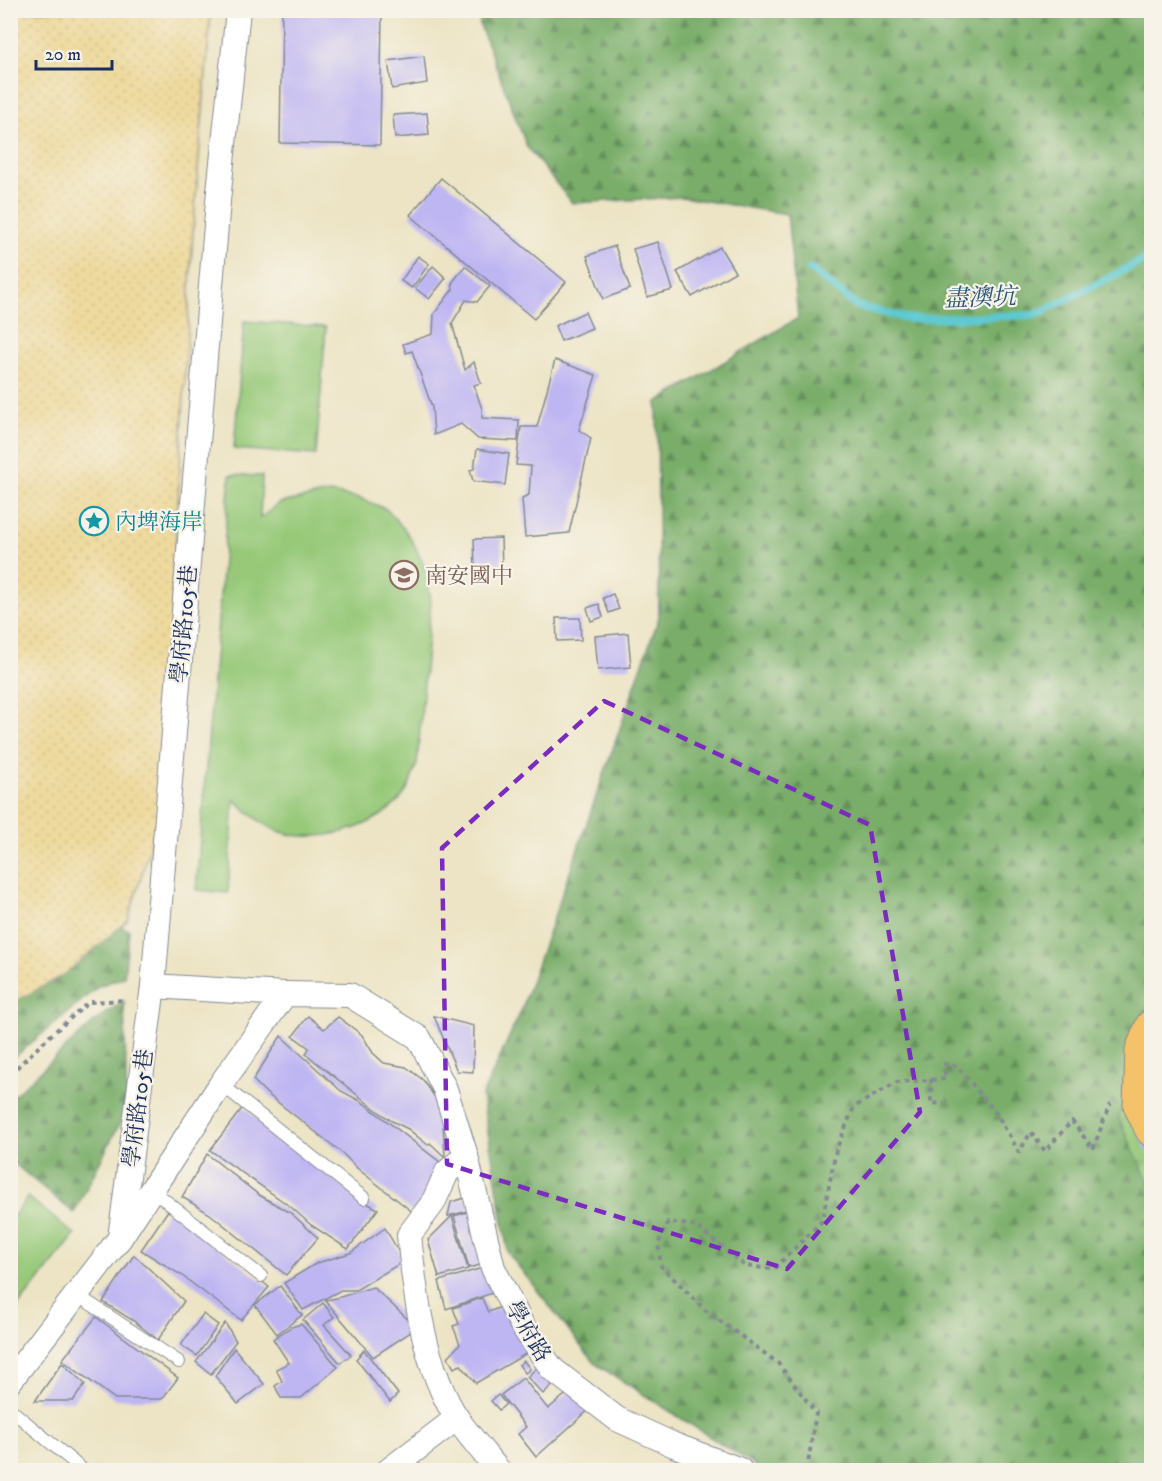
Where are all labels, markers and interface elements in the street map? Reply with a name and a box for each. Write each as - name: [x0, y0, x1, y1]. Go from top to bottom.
- scale bar: [36, 33, 112, 71]
- text: 20 m: [45, 44, 81, 66]
- water label: 盡澳坑: [944, 282, 1021, 314]
- place icon: 內埤海岸: [78, 505, 110, 537]
- place label: 內埤海岸: [115, 509, 203, 536]
- school or university icon: 南安國中: [388, 559, 420, 591]
- place label: 南安國中: [425, 563, 513, 590]
- street label: 學府路105巷: [166, 564, 203, 684]
- street label: 學府路105巷: [118, 1048, 159, 1169]
- street label: 學府路: [499, 1297, 556, 1367]

